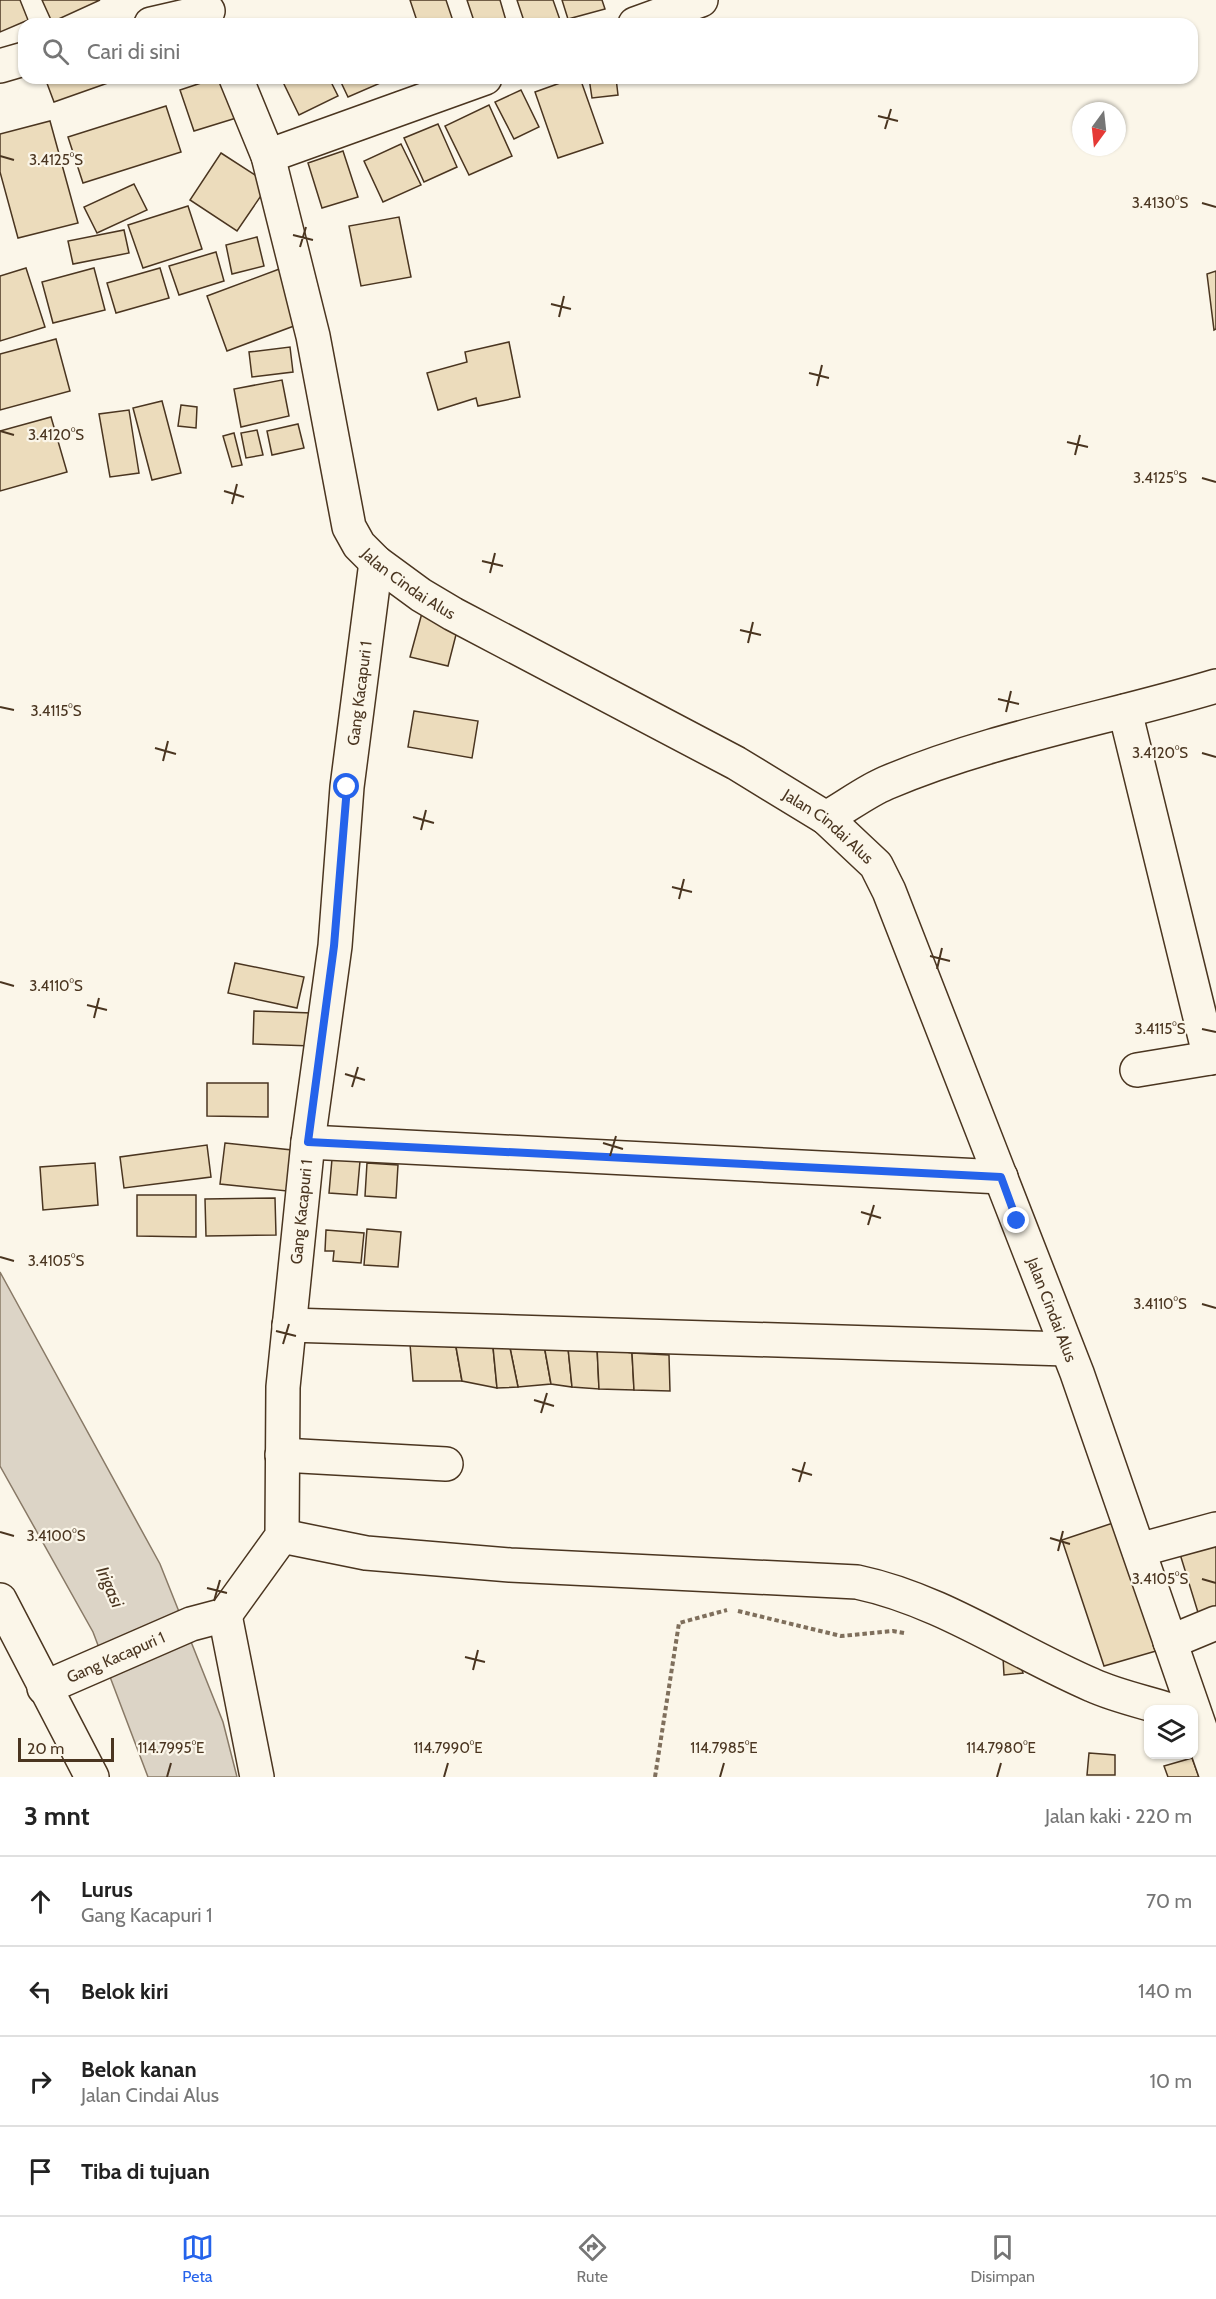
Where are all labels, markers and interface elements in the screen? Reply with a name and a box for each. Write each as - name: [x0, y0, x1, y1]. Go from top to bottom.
- search box: [18, 18, 1198, 84]
- icon: search: [39, 35, 72, 68]
- text: Cari di sini: [87, 38, 180, 65]
- north arrow: [1072, 102, 1126, 156]
- text: 3.4125°S: [29, 151, 83, 169]
- text: 3.4130°S: [1132, 194, 1188, 212]
- text: 3.4120°S: [28, 426, 84, 444]
- text: 3.4125°S: [1133, 469, 1187, 487]
- street label: Jalan Cindai Alus: [357, 544, 459, 623]
- street label: Gang Kacapuri 1: [343, 640, 376, 747]
- text: 3.4115°S: [31, 702, 82, 720]
- text: 3.4120°S: [1132, 744, 1188, 762]
- route start: [333, 773, 359, 799]
- street label: Jalan Cindai Alus: [779, 785, 878, 868]
- text: 3.4110°S: [29, 977, 83, 995]
- text: 3.4115°S: [1135, 1020, 1186, 1038]
- street label: Gang Kacapuri 1: [287, 1159, 316, 1265]
- route end: [1003, 1207, 1029, 1233]
- text: 3.4105°S: [28, 1252, 84, 1270]
- street label: Jalan Cindai Alus: [1022, 1254, 1081, 1365]
- text: 3.4110°S: [1133, 1295, 1187, 1313]
- text: 3.4100°S: [27, 1527, 86, 1545]
- water label: Irigasi: [91, 1563, 129, 1612]
- text: 3.4105°S: [1132, 1570, 1188, 1588]
- street label: Gang Kacapuri 1: [64, 1628, 168, 1687]
- map controls: [1144, 1705, 1198, 1759]
- button: layers: [1144, 1705, 1198, 1759]
- scale bar: [18, 1735, 114, 1762]
- text: 20 m: [27, 1739, 64, 1758]
- text: 114.7995°E: [138, 1739, 204, 1757]
- text: 114.7990°E: [413, 1739, 483, 1757]
- text: 114.7985°E: [690, 1739, 758, 1757]
- text: 114.7980°E: [966, 1739, 1036, 1757]
- text: 3 mnt: [24, 1800, 90, 1832]
- text: Jalan kaki · 220 m: [1045, 1804, 1192, 1828]
- text: Lurus: [81, 1876, 133, 1903]
- icon: ahead: [24, 1885, 57, 1918]
- text: 70 m: [1146, 1889, 1192, 1913]
- text: Gang Kacapuri 1: [81, 1903, 212, 1927]
- icon: left: [24, 1975, 57, 2008]
- text: Belok kiri: [81, 1978, 168, 2005]
- text: 140 m: [1138, 1979, 1192, 2003]
- text: Belok kanan: [81, 2056, 197, 2083]
- icon: right: [24, 2065, 57, 2098]
- text: 10 m: [1149, 2069, 1192, 2093]
- text: Jalan Cindai Alus: [81, 2083, 219, 2107]
- icon: arrive: [24, 2155, 57, 2188]
- text: Tiba di tujuan: [81, 2158, 210, 2185]
- tab: Peta: [181, 2231, 214, 2286]
- tab: Rute: [576, 2231, 609, 2286]
- tab: Disimpan: [971, 2231, 1035, 2286]

